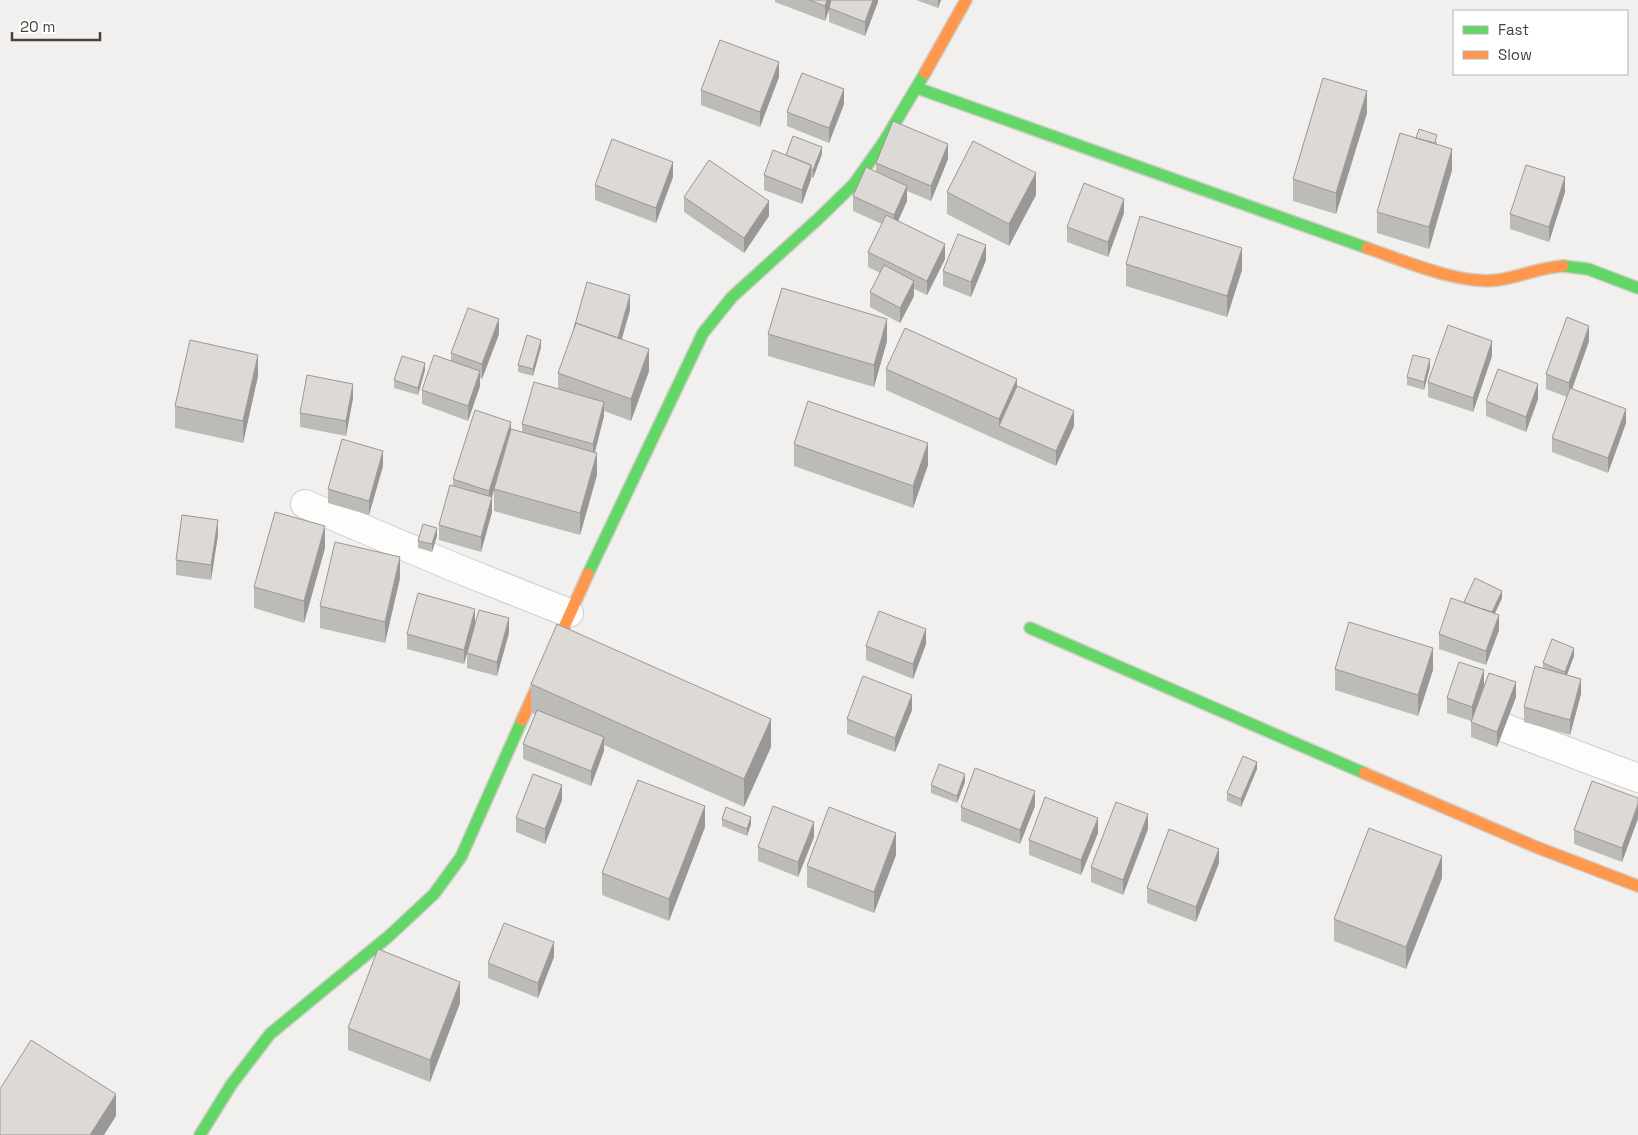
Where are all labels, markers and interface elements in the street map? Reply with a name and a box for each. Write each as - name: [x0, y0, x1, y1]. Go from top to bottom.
- scale bar: [12, 10, 100, 42]
- legend: [1453, 10, 1628, 75]
- text: 20 m: [20, 17, 55, 36]
- text: Fast: [1498, 20, 1529, 39]
- text: Slow: [1498, 45, 1532, 64]

